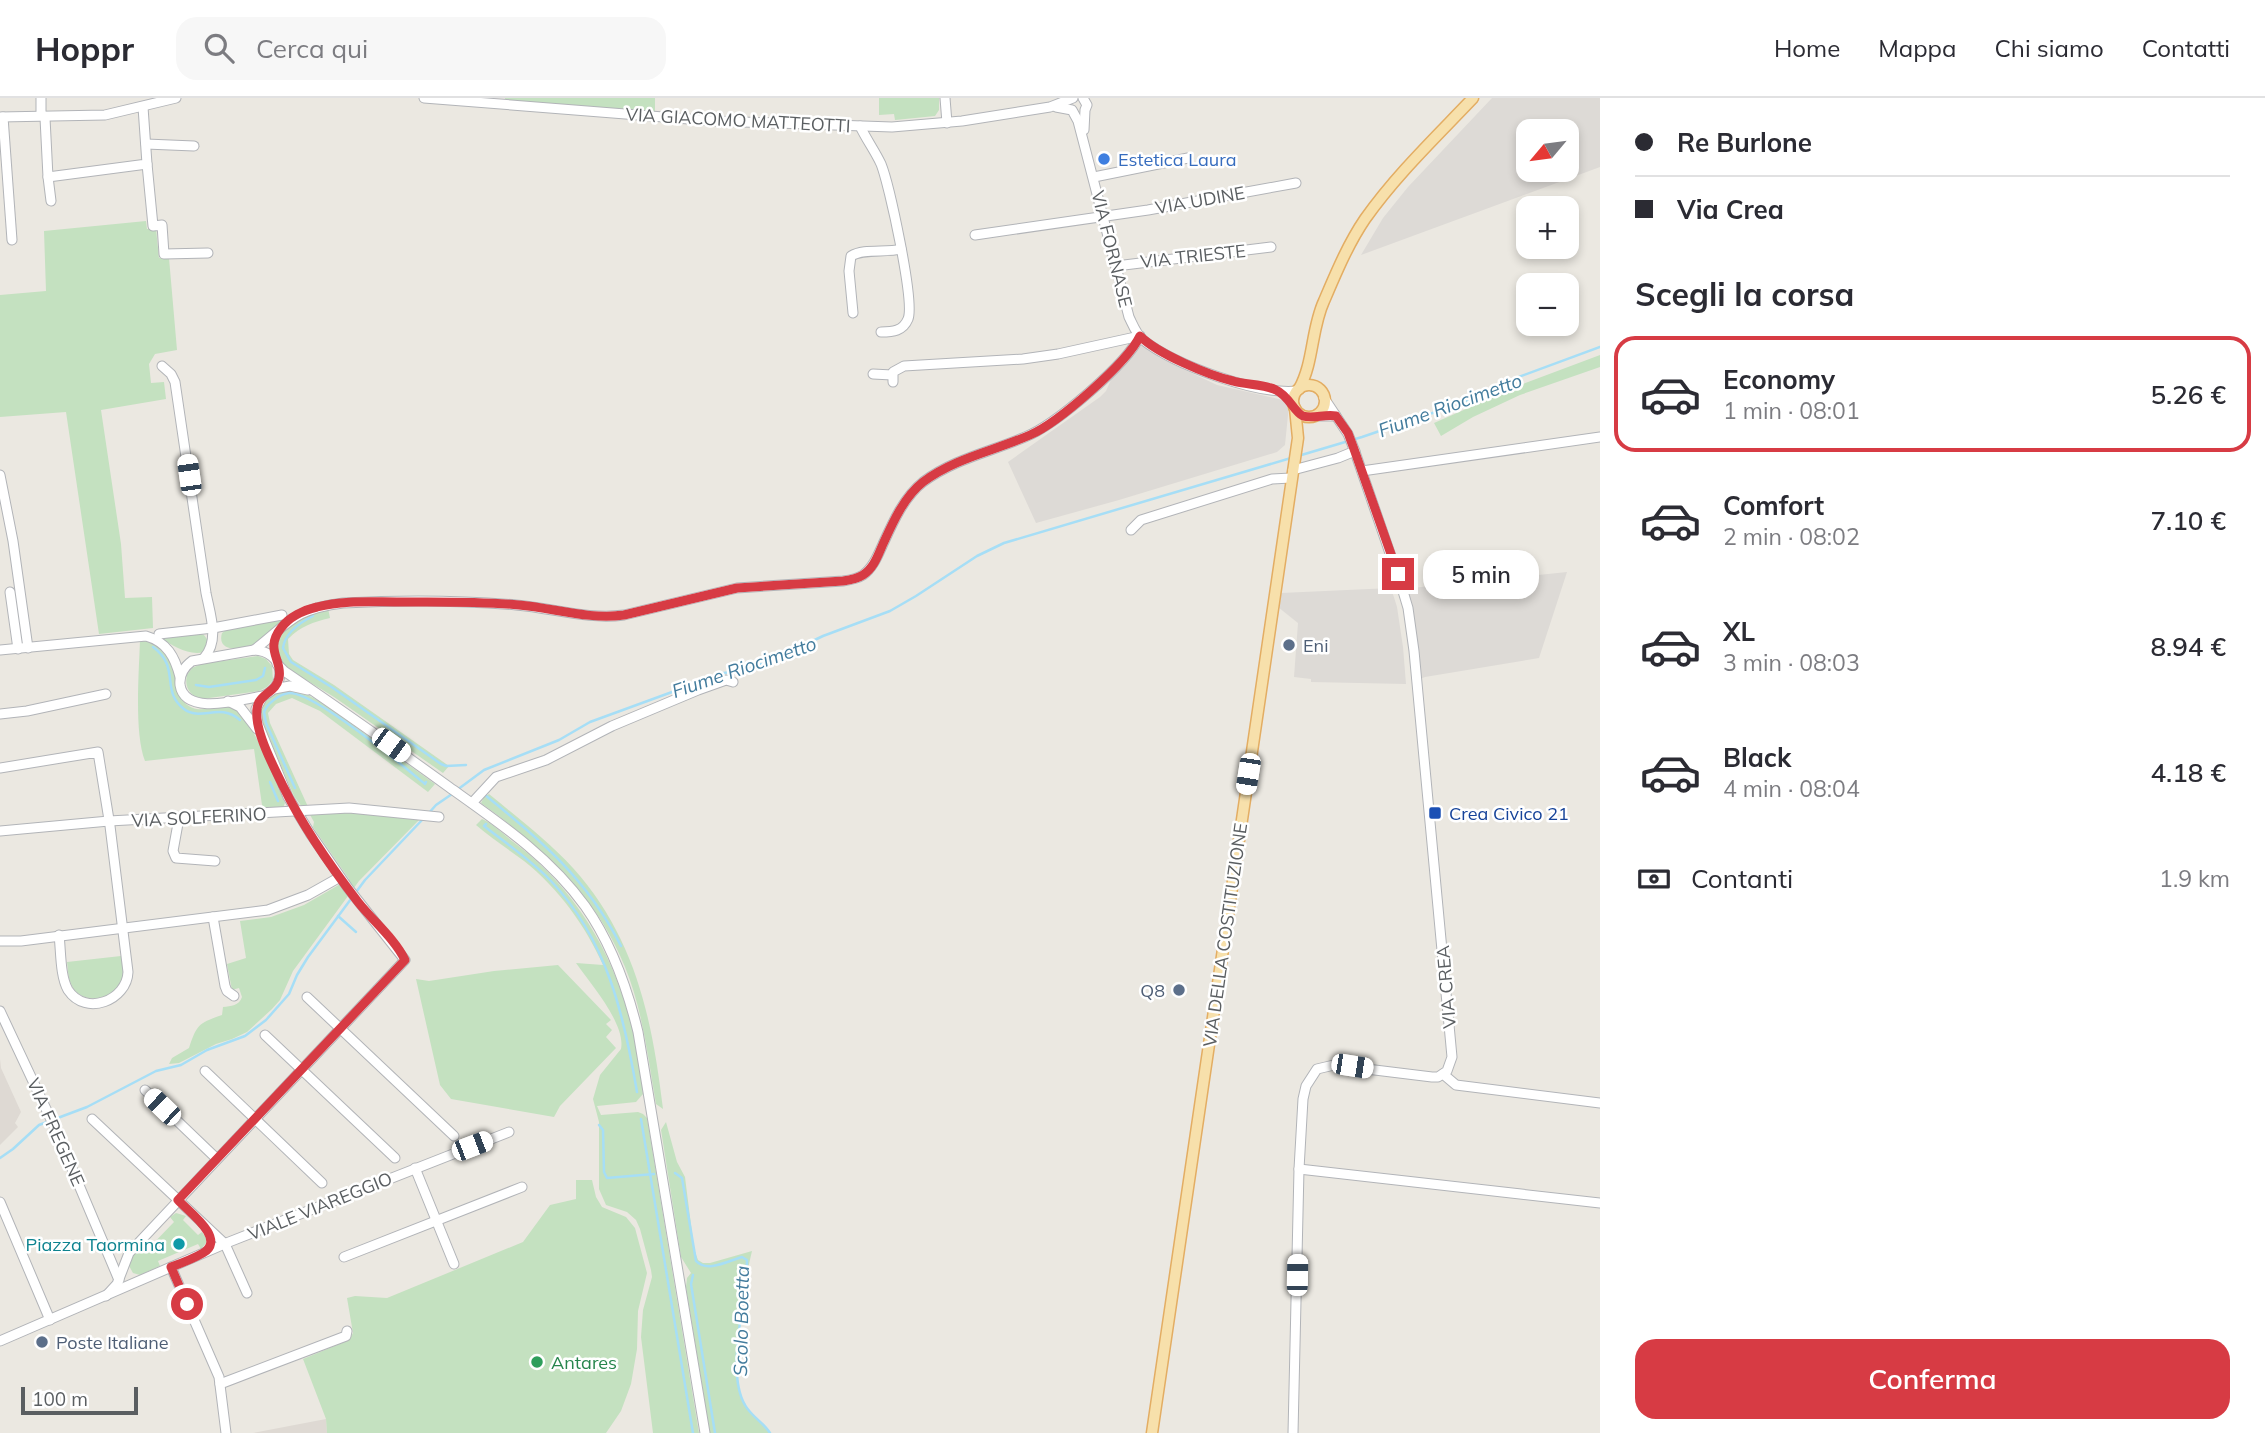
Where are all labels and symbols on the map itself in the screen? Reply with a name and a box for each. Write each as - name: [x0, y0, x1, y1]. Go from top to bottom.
- street label: VIA GIACOMO MATTEOTTI: [625, 103, 851, 137]
- north arrow: [1516, 119, 1578, 182]
- place label: Estetica Laura: [1118, 148, 1236, 171]
- marker: Estetica Laura: [1096, 151, 1112, 167]
- street label: VIA UDINE: [1153, 181, 1247, 219]
- street label: VIA FORNASE: [1086, 188, 1138, 310]
- street label: VIA TRIESTE: [1139, 239, 1247, 273]
- water label: Fiume Riocimetto: [1375, 368, 1525, 442]
- car: [176, 453, 203, 497]
- callout: 5 min: [1422, 550, 1538, 598]
- route end: [1382, 558, 1414, 590]
- water label: Fiume Riocimetto: [669, 631, 820, 703]
- place label: Eni: [1303, 634, 1328, 657]
- marker: Eni: [1281, 637, 1297, 653]
- car: [368, 724, 415, 766]
- car: [1235, 752, 1262, 796]
- street label: VIA SOLFERINO: [131, 802, 267, 832]
- place label: Crea Civico 21: [1449, 802, 1569, 825]
- marker: Crea Civico 21: [1427, 805, 1443, 821]
- street label: VIA DELLA COSTITUZIONE: [1198, 821, 1252, 1049]
- street label: VIA CREA: [1431, 944, 1461, 1030]
- place label: Q8: [1140, 979, 1165, 1002]
- marker: Q8: [1171, 982, 1187, 998]
- car: [1330, 1052, 1375, 1080]
- street label: VIA FREGENE: [22, 1074, 90, 1190]
- car: [140, 1085, 185, 1129]
- car: [449, 1129, 496, 1163]
- street label: VIALE VIAREGGIO: [244, 1167, 396, 1245]
- place label: Piazza Taormina: [26, 1233, 165, 1256]
- marker: Piazza Taormina: [171, 1236, 187, 1252]
- car: [1287, 1254, 1308, 1296]
- water label: Scolo Boetta: [728, 1265, 754, 1377]
- route start: [171, 1288, 203, 1320]
- place label: Poste Italiane: [56, 1331, 169, 1354]
- marker: Poste Italiane: [34, 1334, 50, 1350]
- place label: Antares: [551, 1351, 617, 1374]
- marker: Antares: [529, 1354, 545, 1370]
- scale bar: [21, 1384, 138, 1416]

